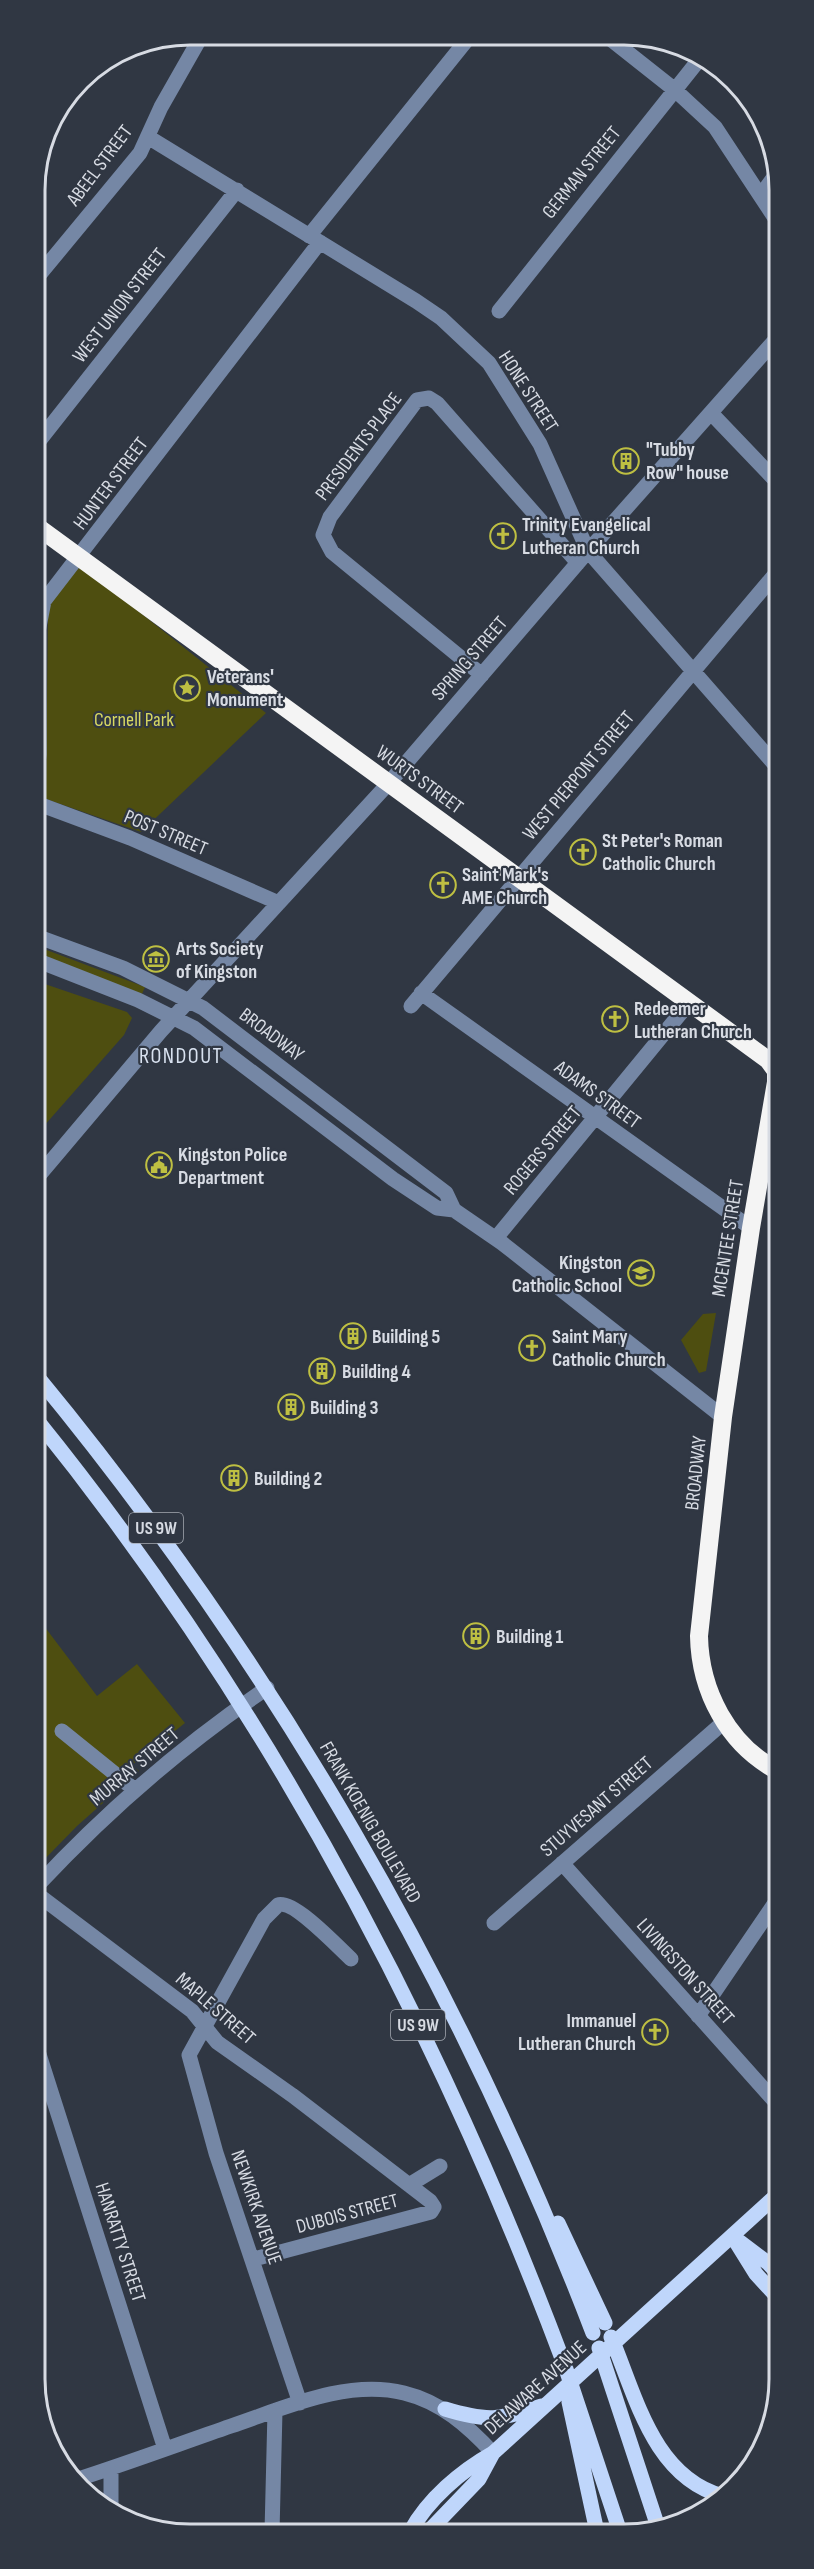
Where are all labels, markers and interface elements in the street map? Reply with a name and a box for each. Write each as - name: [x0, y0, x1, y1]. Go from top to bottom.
- street label: ABEEL STREET: [61, 120, 138, 212]
- street label: GERMAN STREET: [537, 122, 626, 224]
- street label: WEST UNION STREET: [68, 244, 172, 368]
- street label: HONE STREET: [493, 346, 563, 437]
- street label: PRESIDENTS PLACE: [310, 388, 407, 505]
- street label: HUNTER STREET: [68, 433, 153, 535]
- place label: "Tubby Row" house: [646, 438, 729, 485]
- building icon: "Tubby Row" house: [611, 446, 641, 476]
- place label: Trinity Evangelical Lutheran Church: [522, 513, 651, 560]
- church icon: Trinity Evangelical Lutheran Church: [488, 521, 518, 551]
- street label: SPRING STREET: [427, 612, 513, 706]
- place label: Veterans' Monument: [207, 665, 284, 712]
- place icon: Veterans' Monument: [172, 673, 202, 703]
- street label: WEST PIERPONT STREET: [518, 706, 640, 845]
- park label: Cornell Park: [94, 708, 174, 732]
- street label: WURTS STREET: [371, 740, 468, 819]
- street label: POST STREET: [120, 805, 211, 861]
- place label: St Peter's Roman Catholic Church: [602, 829, 723, 876]
- church icon: St Peter's Roman Catholic Church: [568, 837, 598, 867]
- place label: Saint Mark's AME Church: [461, 863, 549, 910]
- church icon: Saint Mark's AME Church: [428, 870, 458, 900]
- place label: Arts Society of Kingston: [175, 937, 264, 984]
- museum icon: Arts Society of Kingston: [141, 944, 171, 974]
- place label: Redeemer Lutheran Church: [634, 997, 752, 1044]
- street label: BROADWAY: [234, 1003, 309, 1067]
- church icon: Redeemer Lutheran Church: [600, 1004, 630, 1034]
- district label: RONDOUT: [139, 1043, 223, 1070]
- street label: ADAMS STREET: [549, 1055, 645, 1134]
- street label: ROGERS STREET: [499, 1101, 587, 1200]
- place label: Kingston Police Department: [178, 1143, 287, 1190]
- public building icon: Kingston Police Department: [144, 1150, 174, 1180]
- street label: MCENTEE STREET: [707, 1178, 749, 1298]
- place label: Kingston Catholic School: [512, 1251, 622, 1298]
- school or university icon: Kingston Catholic School: [626, 1258, 656, 1288]
- building icon: Building 5: [338, 1321, 368, 1351]
- place label: Building 5: [372, 1325, 441, 1349]
- place label: Saint Mary Catholic Church: [552, 1325, 666, 1372]
- church icon: Saint Mary Catholic Church: [517, 1333, 547, 1363]
- building icon: Building 4: [307, 1356, 337, 1386]
- place label: Building 4: [342, 1360, 411, 1384]
- building icon: Building 3: [276, 1392, 306, 1422]
- place label: Building 3: [310, 1396, 379, 1420]
- street label: BROADWAY: [680, 1434, 712, 1511]
- building icon: Building 2: [219, 1463, 249, 1493]
- place label: Building 2: [254, 1467, 322, 1491]
- road number: US 9W: [129, 1513, 183, 1543]
- building icon: Building 1: [461, 1621, 491, 1651]
- place label: Building 1: [496, 1625, 564, 1649]
- street label: MURRAY STREET: [85, 1722, 184, 1811]
- street label: FRANK KOENIG BOULEVARD: [314, 1737, 426, 1908]
- street label: STUYVESANT STREET: [536, 1751, 658, 1862]
- street label: LIVINGSTON STREET: [631, 1914, 739, 2030]
- street label: MAPLE STREET: [170, 1968, 260, 2050]
- place label: Immanuel Lutheran Church: [518, 2009, 636, 2056]
- road number: US 9W: [391, 2010, 445, 2040]
- church icon: Immanuel Lutheran Church: [640, 2017, 670, 2047]
- street label: NEWKIRK AVENUE: [225, 2147, 287, 2268]
- street label: HANRATTY STREET: [89, 2180, 151, 2305]
- street label: DUBOIS STREET: [294, 2189, 401, 2239]
- street label: DELAWARE AVENUE: [480, 2336, 592, 2440]

